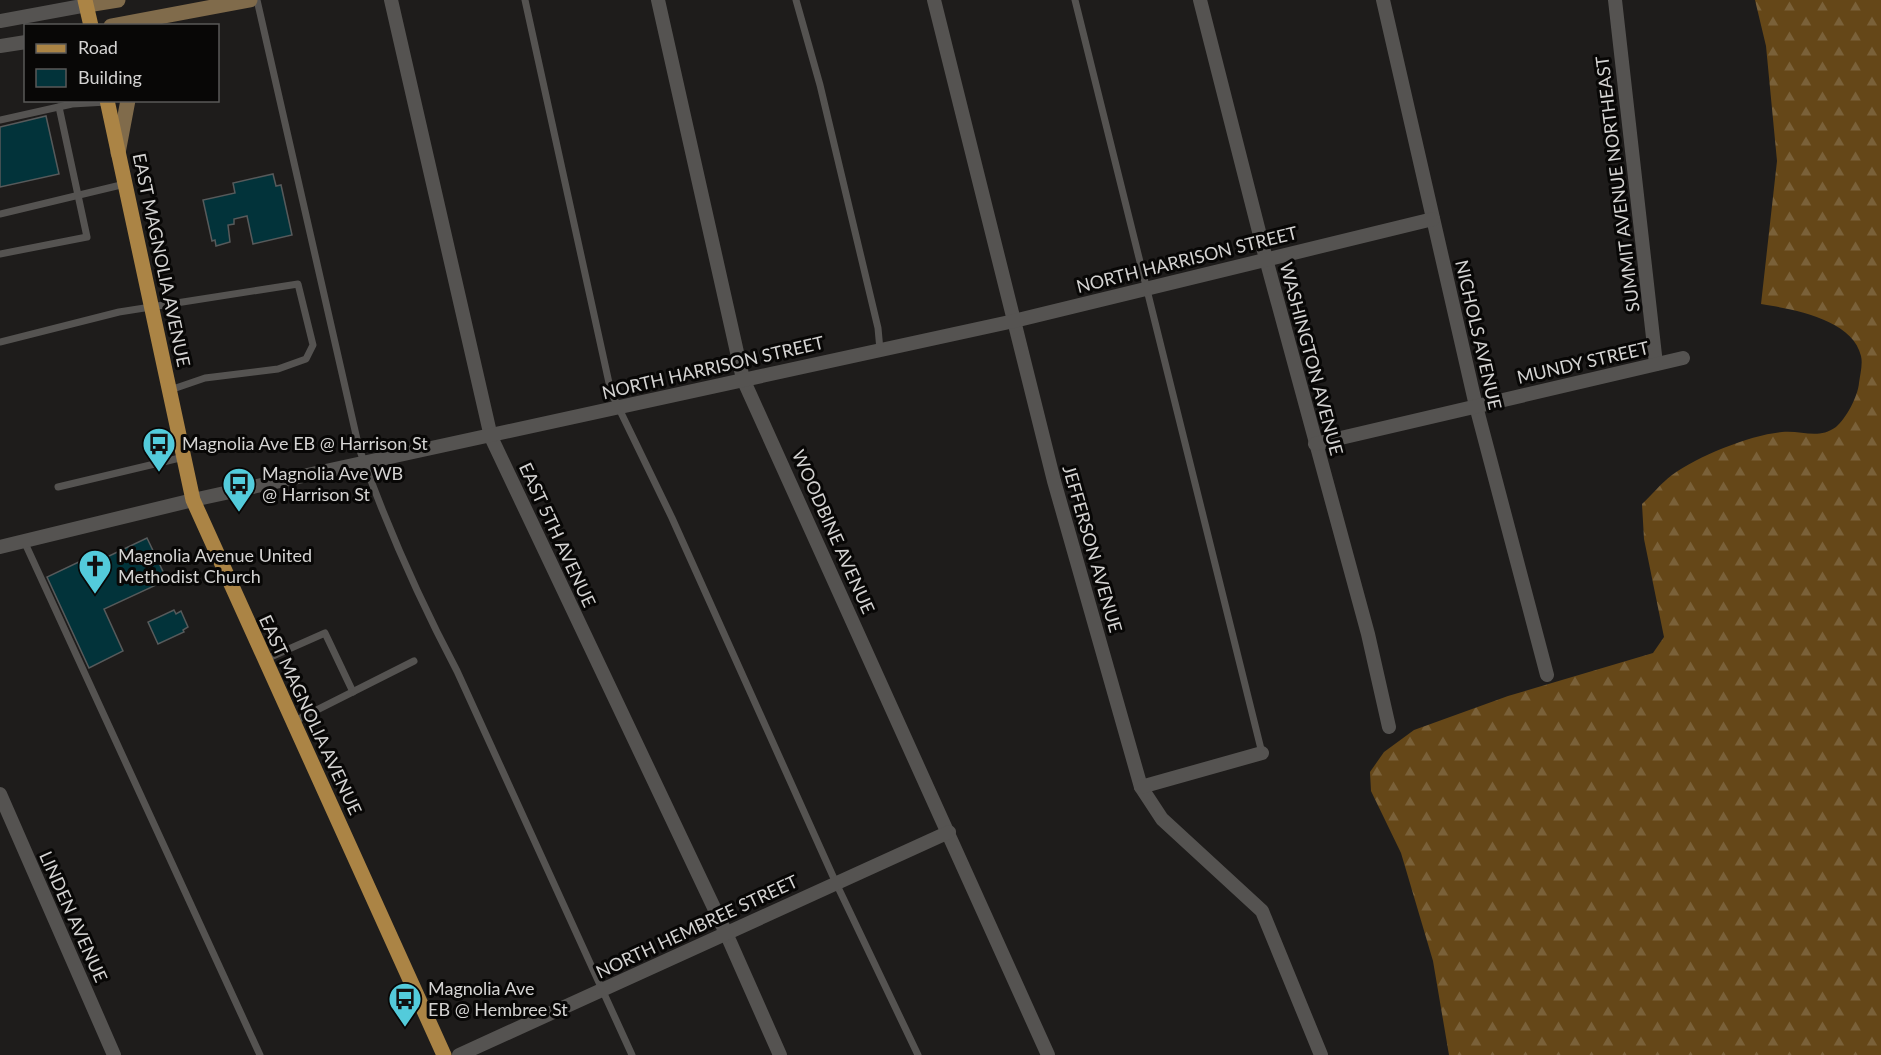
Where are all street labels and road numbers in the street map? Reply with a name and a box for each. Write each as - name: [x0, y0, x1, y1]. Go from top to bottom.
- street label: SUMMIT AVENUE NORTHEAST: [1590, 55, 1644, 313]
- street label: EAST MAGNOLIA AVENUE: [129, 151, 195, 369]
- street label: NORTH HARRISON STREET: [1074, 221, 1300, 297]
- street label: NICHOLS AVENUE: [1451, 258, 1507, 412]
- street label: WASHINGTON AVENUE: [1276, 260, 1348, 458]
- street label: NORTH HARRISON STREET: [600, 331, 826, 403]
- street label: MUNDY STREET: [1515, 336, 1651, 388]
- street label: WOODBINE AVENUE: [788, 446, 880, 617]
- street label: EAST 5TH AVENUE: [515, 459, 601, 610]
- street label: JEFFERSON AVENUE: [1059, 462, 1127, 635]
- street label: EAST MAGNOLIA AVENUE: [255, 611, 367, 818]
- street label: LINDEN AVENUE: [35, 848, 113, 985]
- street label: NORTH HEMBREE STREET: [592, 869, 801, 983]

